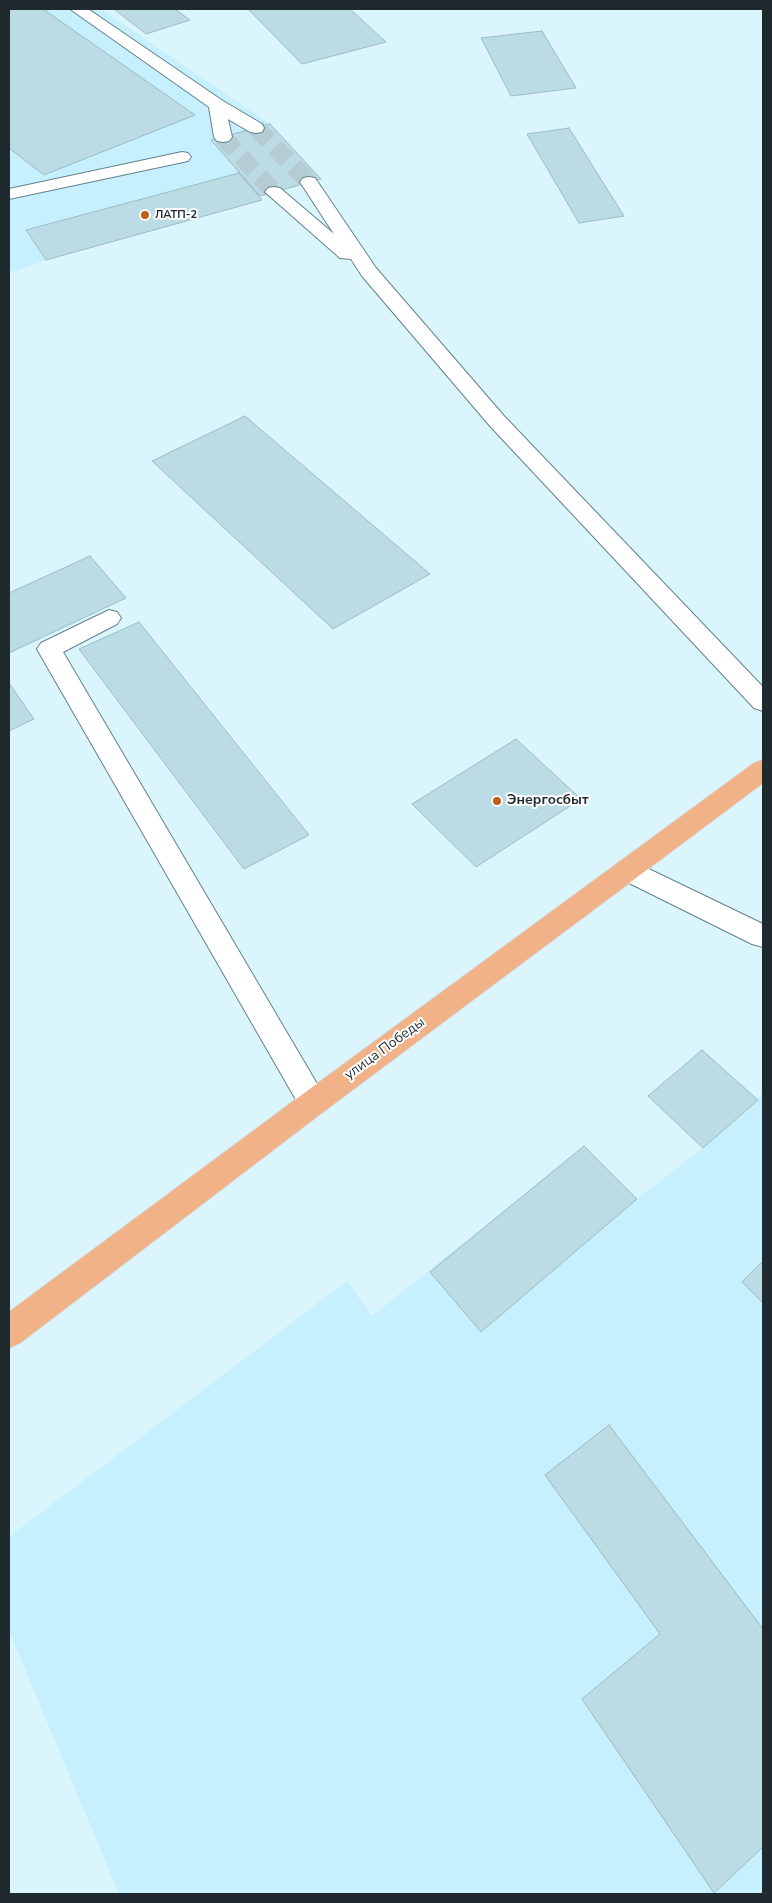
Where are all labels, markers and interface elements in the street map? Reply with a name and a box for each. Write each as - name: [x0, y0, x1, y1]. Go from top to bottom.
- place label: ЛАТП-2: [155, 208, 197, 222]
- marker: ЛАТП-2: [139, 209, 151, 221]
- place label: Энергосбыт: [507, 793, 589, 809]
- marker: Энергосбыт: [491, 795, 503, 807]
- street label: улица Победы: [342, 1014, 428, 1084]

